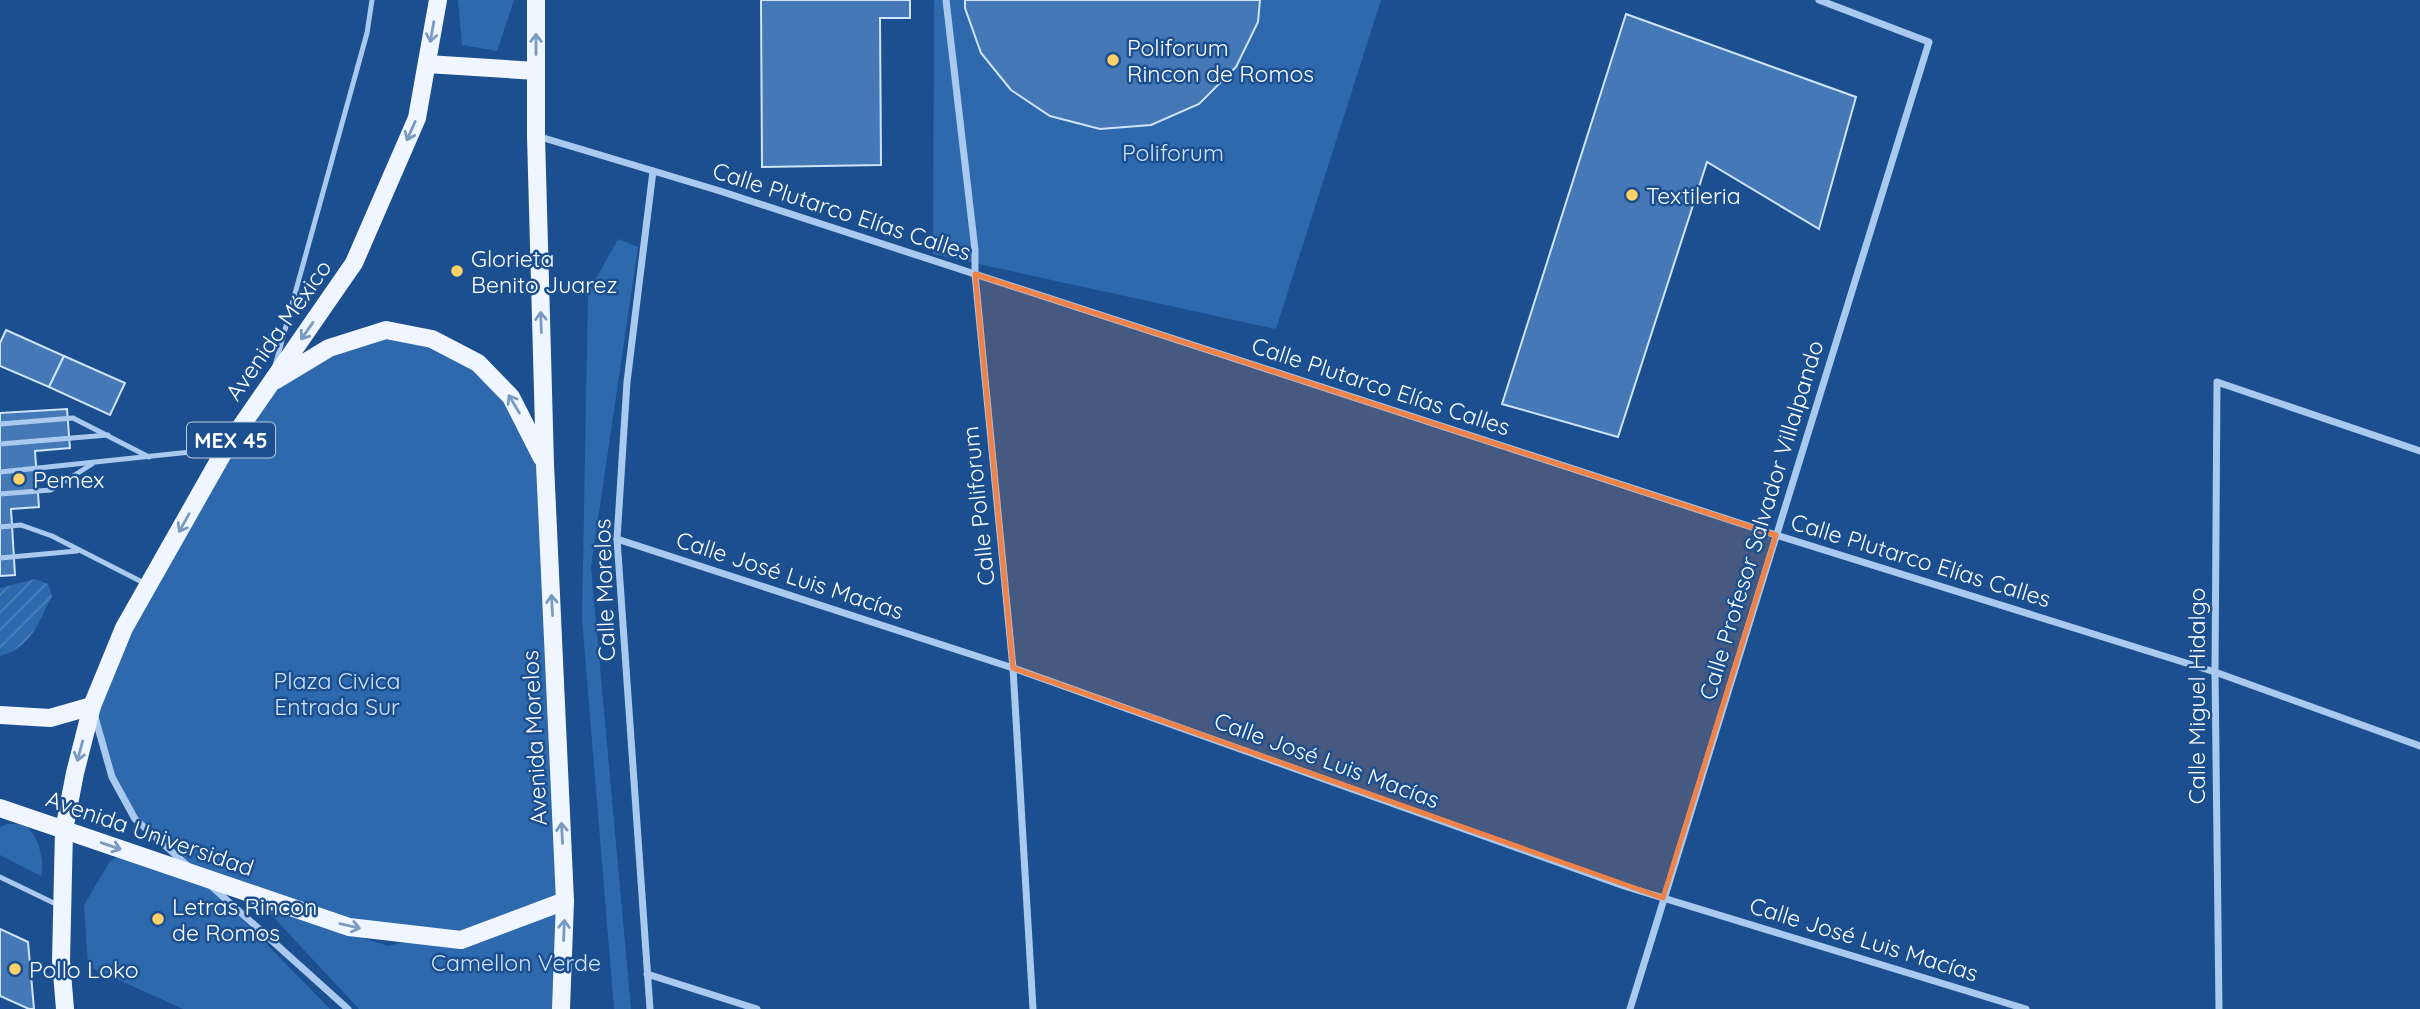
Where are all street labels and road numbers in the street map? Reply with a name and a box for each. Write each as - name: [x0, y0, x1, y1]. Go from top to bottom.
- street label: Calle Plutarco Elías Calles: [709, 155, 975, 267]
- street label: Avenida México: [219, 254, 337, 406]
- street label: Calle Plutarco Elías Calles: [1248, 330, 1514, 442]
- street label: Calle Profesor Salvador Villalpando: [1692, 337, 1830, 703]
- road number: MEX 45: [187, 422, 275, 458]
- street label: Calle Poliforum: [955, 425, 1001, 587]
- street label: Calle Plutarco Elías Calles: [1788, 507, 2054, 613]
- street label: Calle Morelos: [587, 518, 621, 662]
- street label: Calle José Luis Macías: [673, 525, 907, 625]
- street label: Calle Miguel Hidalgo: [2182, 588, 2211, 804]
- street label: Avenida Morelos: [515, 650, 553, 826]
- street label: Calle José Luis Macías: [1210, 706, 1444, 814]
- street label: Avenida Universidad: [42, 784, 258, 882]
- street label: Calle José Luis Macías: [1746, 890, 1982, 988]

